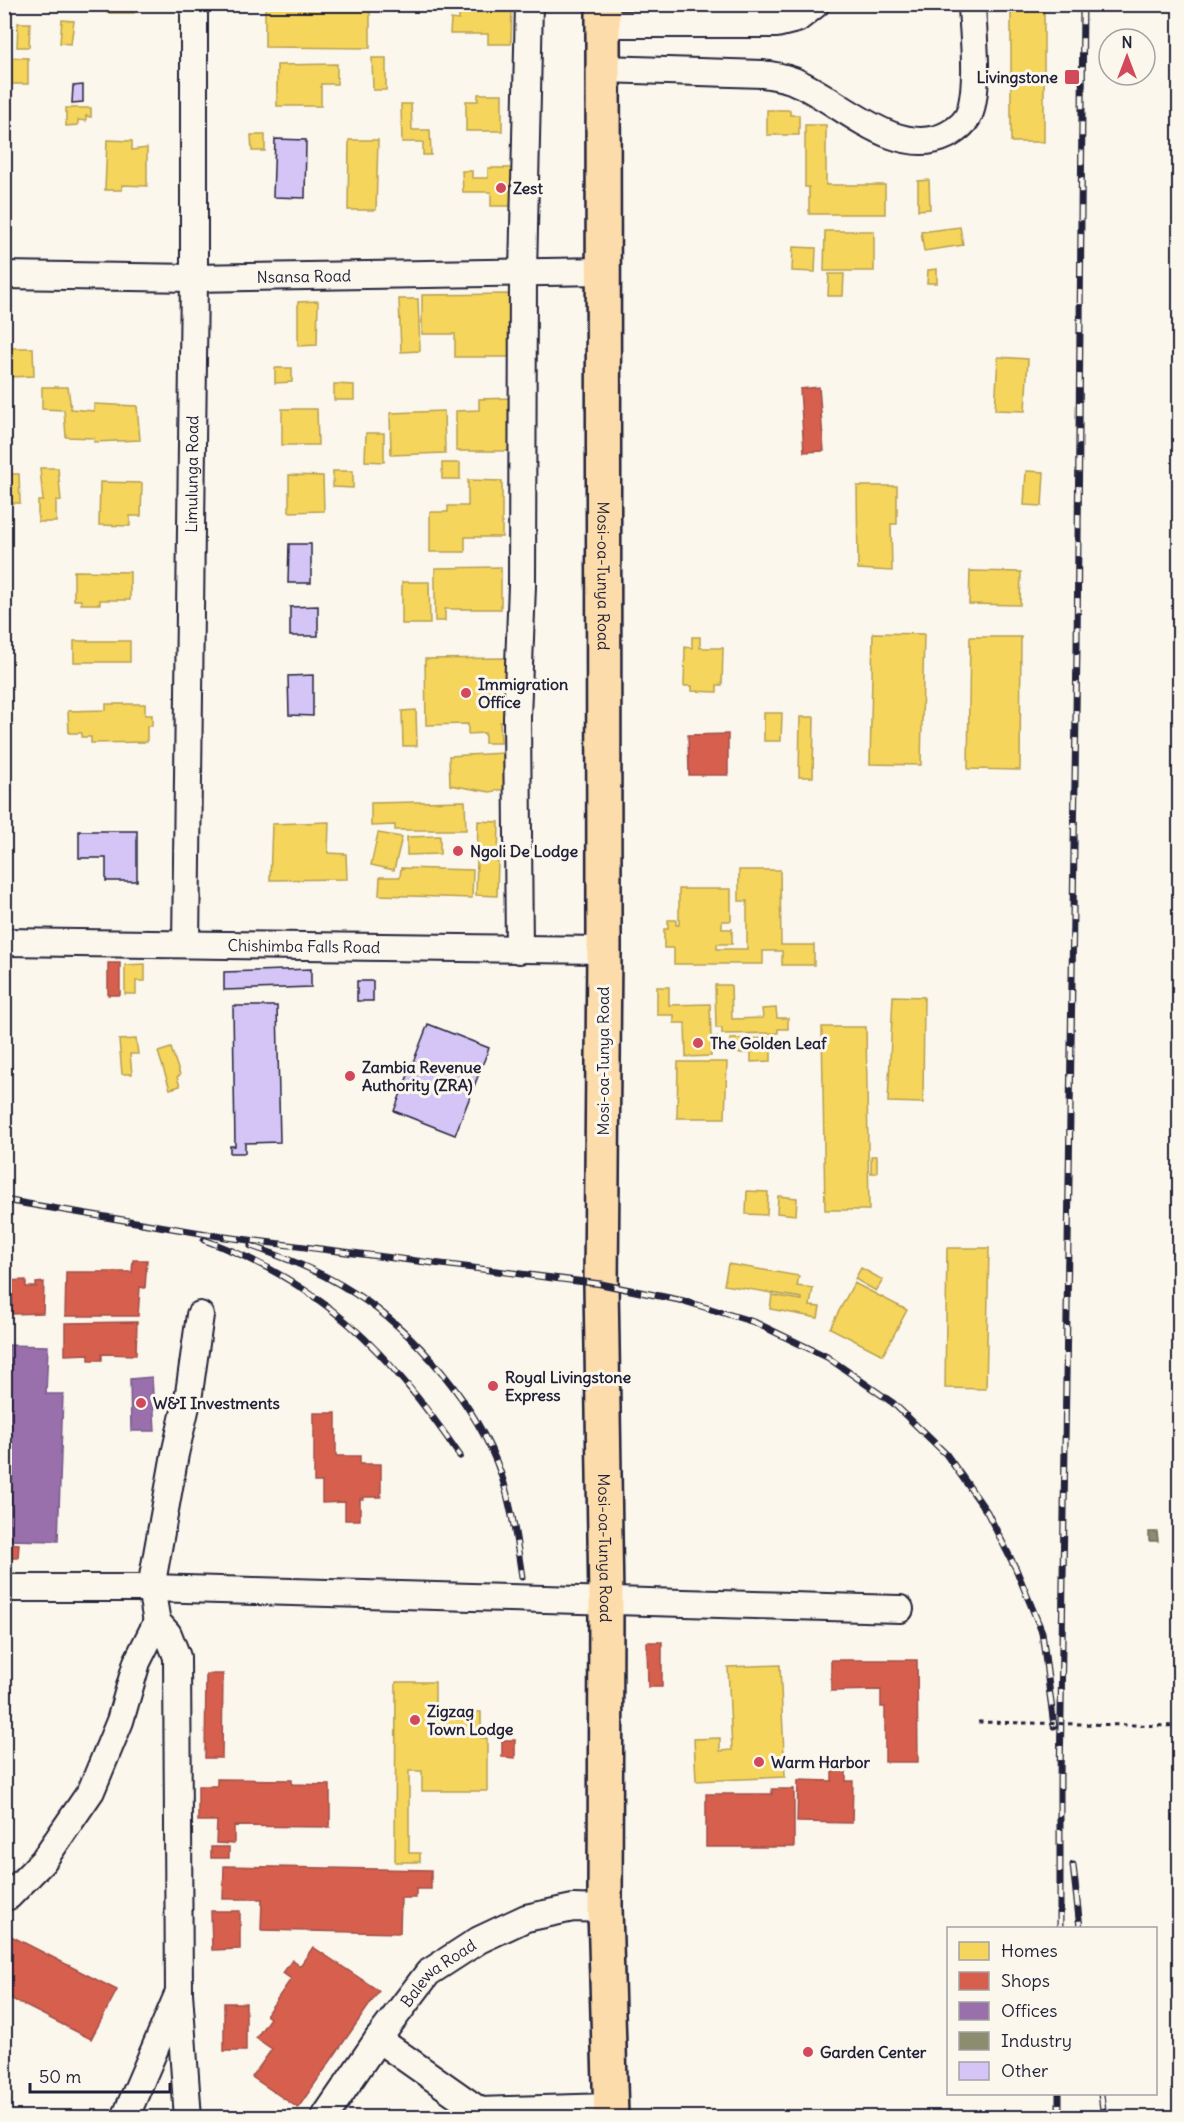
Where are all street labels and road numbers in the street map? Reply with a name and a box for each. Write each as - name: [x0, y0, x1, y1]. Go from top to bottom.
- street label: Nsansa Road: [257, 265, 351, 287]
- street label: Limulunga Road: [181, 415, 202, 533]
- street label: Mosi-oa-Tunya Road: [594, 502, 614, 650]
- street label: Chishimba Falls Road: [228, 935, 380, 957]
- street label: Mosi-oa-Tunya Road: [593, 987, 613, 1135]
- street label: Mosi-oa-Tunya Road: [594, 1473, 616, 1622]
- street label: Balewa Road: [396, 1935, 480, 2011]

